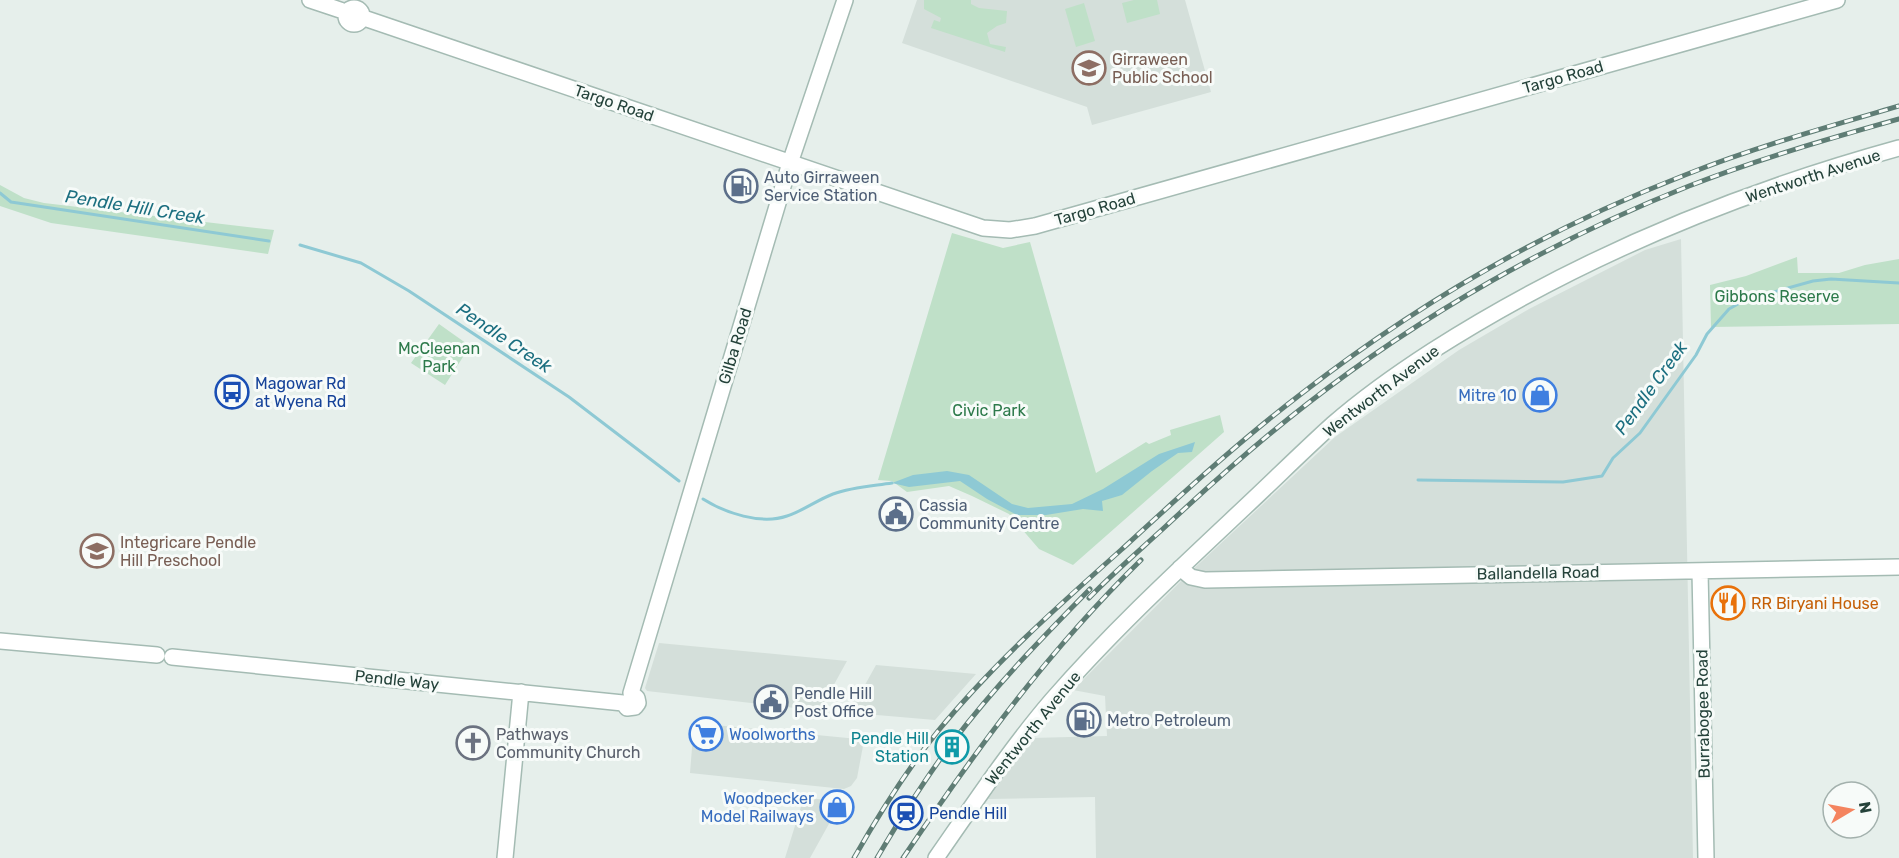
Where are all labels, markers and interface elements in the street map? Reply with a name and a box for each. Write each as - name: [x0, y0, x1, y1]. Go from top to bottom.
- school or university icon: Girraween Public School: [1071, 50, 1107, 86]
- place label: Girraween Public School: [1112, 50, 1213, 87]
- street label: Targo Road: [1520, 56, 1606, 98]
- street label: Targo Road: [572, 80, 656, 126]
- street label: Wentworth Avenue: [1743, 145, 1883, 207]
- fuel station icon: Auto Girraween Service Station: [723, 168, 759, 204]
- place label: Auto Girraween Service Station: [764, 168, 879, 205]
- water label: Pendle Hill Creek: [64, 185, 207, 229]
- street label: Targo Road: [1052, 188, 1138, 230]
- park label: Gibbons Reserve: [1715, 287, 1839, 306]
- water label: Pendle Creek: [452, 298, 556, 378]
- street label: Gilba Road: [714, 306, 756, 386]
- water label: Pendle Creek: [1610, 336, 1693, 439]
- park label: McCleenan Park: [398, 339, 480, 376]
- street label: Wentworth Avenue: [1319, 341, 1443, 441]
- bus stop icon: Magowar Rd at Wyena Rd: [214, 374, 250, 410]
- place label: Magowar Rd at Wyena Rd: [255, 374, 346, 411]
- shop icon: Mitre 10: [1522, 377, 1558, 413]
- place label: Mitre 10: [1458, 386, 1517, 405]
- park label: Civic Park: [952, 401, 1026, 420]
- public building icon: Cassia Community Centre: [878, 496, 914, 532]
- place label: Cassia Community Centre: [919, 496, 1059, 533]
- school or university icon: Integricare Pendle Hill Preschool: [79, 533, 115, 569]
- place label: Integricare Pendle Hill Preschool: [120, 533, 256, 570]
- street label: Ballandella Road: [1476, 562, 1600, 584]
- restaurant icon: RR Biryani House: [1710, 585, 1746, 621]
- place label: RR Biryani House: [1751, 594, 1879, 613]
- street label: Burrabogee Road: [1692, 649, 1714, 779]
- street label: Pendle Way: [354, 666, 440, 694]
- street label: Wentworth Avenue: [981, 667, 1085, 789]
- public building icon: Pendle Hill Post Office: [753, 684, 789, 720]
- place label: Pendle Hill Post Office: [794, 684, 874, 721]
- fuel station icon: Metro Petroleum: [1066, 702, 1102, 738]
- place label: Metro Petroleum: [1107, 711, 1231, 730]
- supermarket icon: Woolworths: [688, 716, 724, 752]
- church icon: Pathways Community Church: [455, 725, 491, 761]
- place label: Pathways Community Church: [496, 725, 641, 762]
- place label: Woolworths: [729, 725, 816, 744]
- place label: Pendle Hill Station: [851, 729, 929, 766]
- building icon: Pendle Hill Station: [934, 729, 970, 765]
- north arrow: [1821, 780, 1881, 840]
- place label: Woodpecker Model Railways: [701, 789, 814, 826]
- shop icon: Woodpecker Model Railways: [819, 789, 855, 825]
- station icon: Pendle Hill: [888, 795, 924, 831]
- text: N: [1855, 800, 1876, 815]
- place label: Pendle Hill: [929, 804, 1007, 823]

